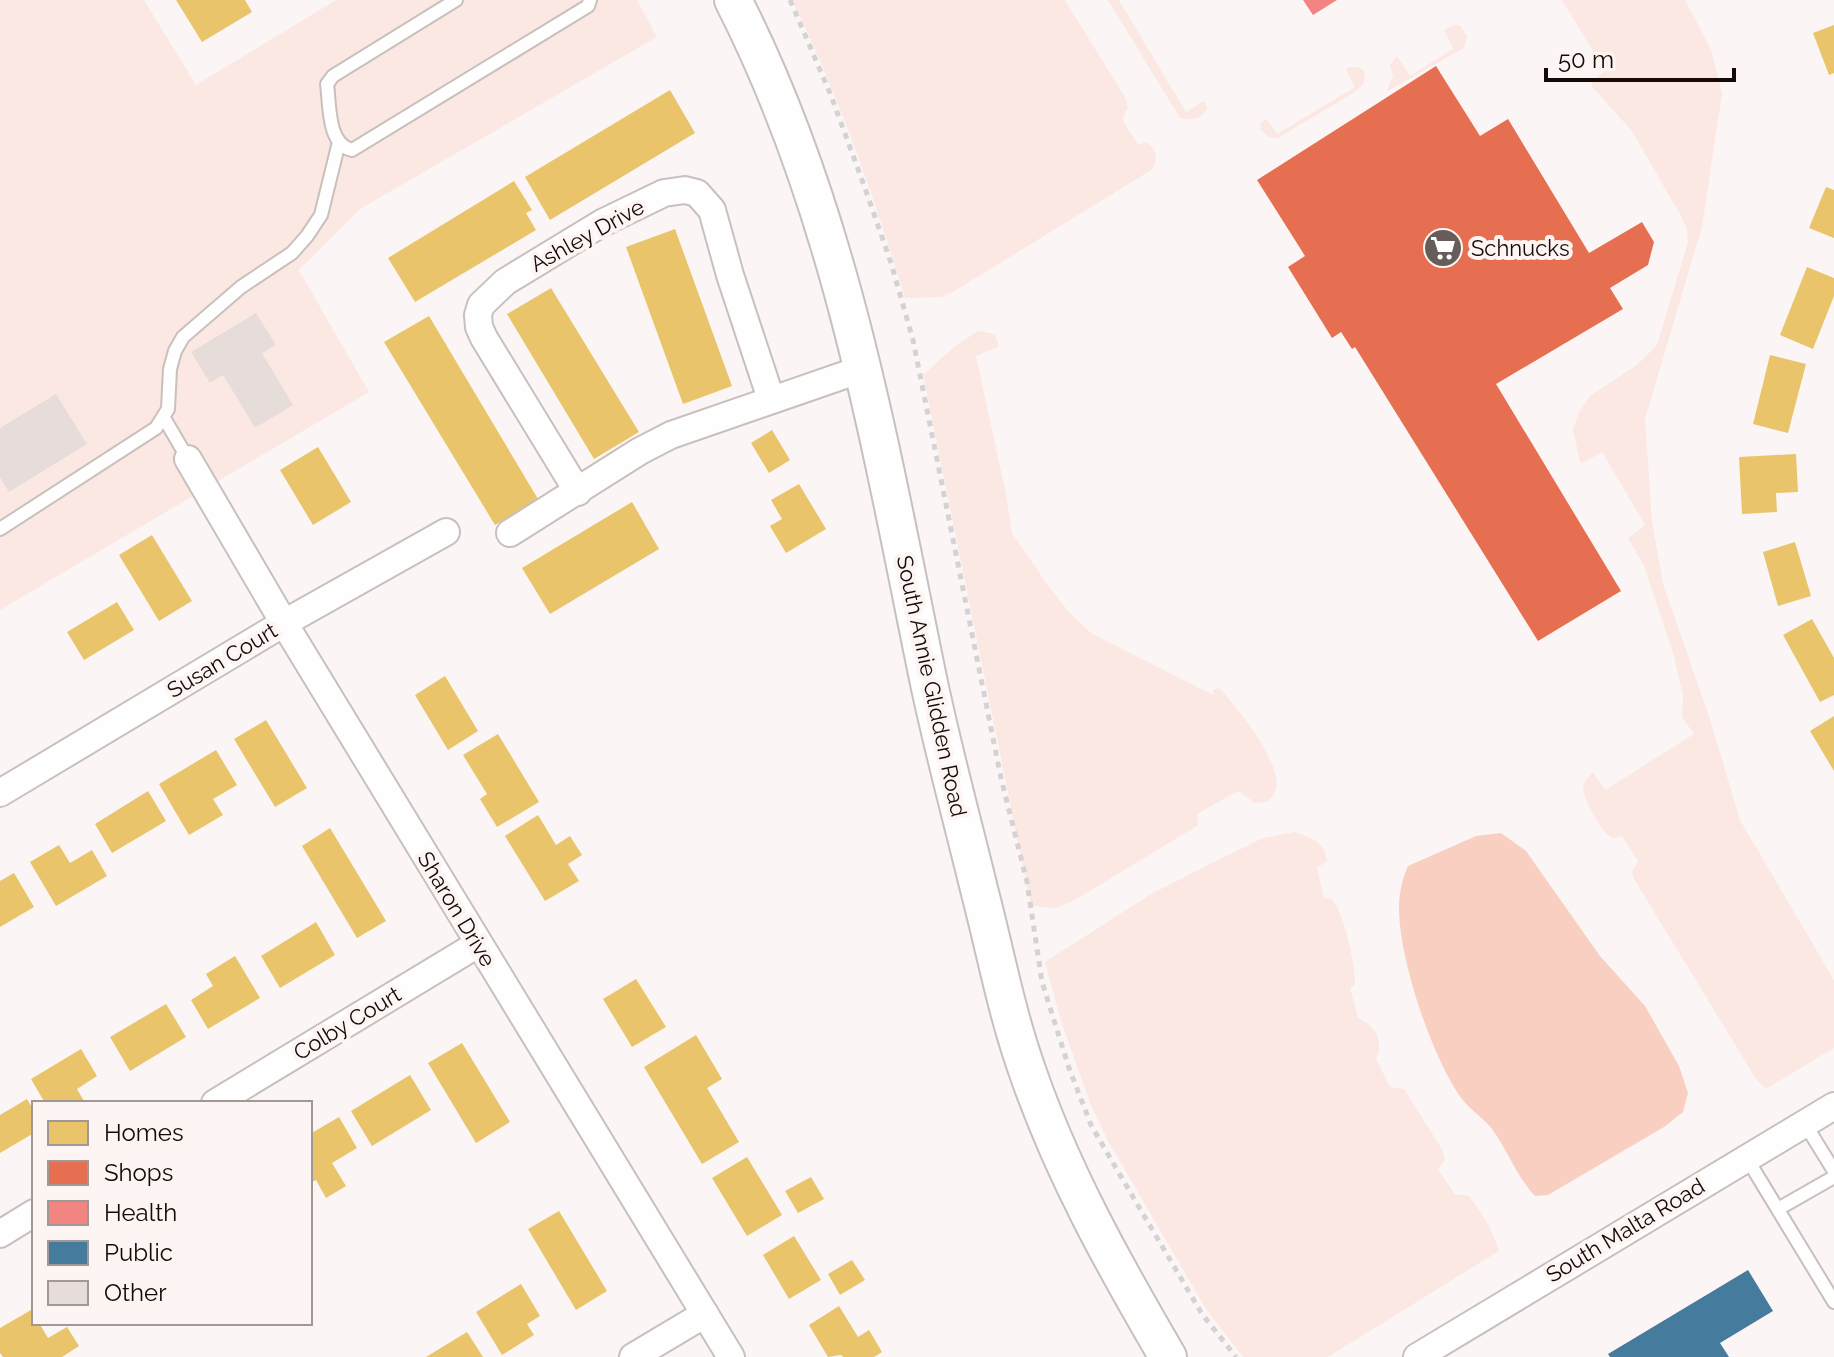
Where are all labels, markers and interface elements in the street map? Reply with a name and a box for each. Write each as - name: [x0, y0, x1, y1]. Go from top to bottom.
- scale bar: [1546, 32, 1734, 82]
- text: 50 m: [1558, 45, 1614, 74]
- street label: Ashley Drive: [526, 193, 649, 277]
- supermarket icon: Schnucks: [1422, 227, 1464, 269]
- place label: Schnucks: [1471, 235, 1570, 261]
- street label: South Annie Glidden Road: [892, 553, 972, 819]
- street label: Susan Court: [162, 617, 282, 703]
- street label: Sharon Drive: [412, 847, 502, 971]
- street label: Colby Court: [289, 980, 406, 1065]
- legend: [32, 1101, 312, 1325]
- text: Homes: [104, 1118, 184, 1147]
- text: Shops: [104, 1158, 173, 1187]
- street label: South Malta Road: [1541, 1172, 1709, 1288]
- text: Health: [104, 1198, 177, 1227]
- text: Public: [104, 1238, 173, 1267]
- text: Other: [104, 1278, 167, 1307]

